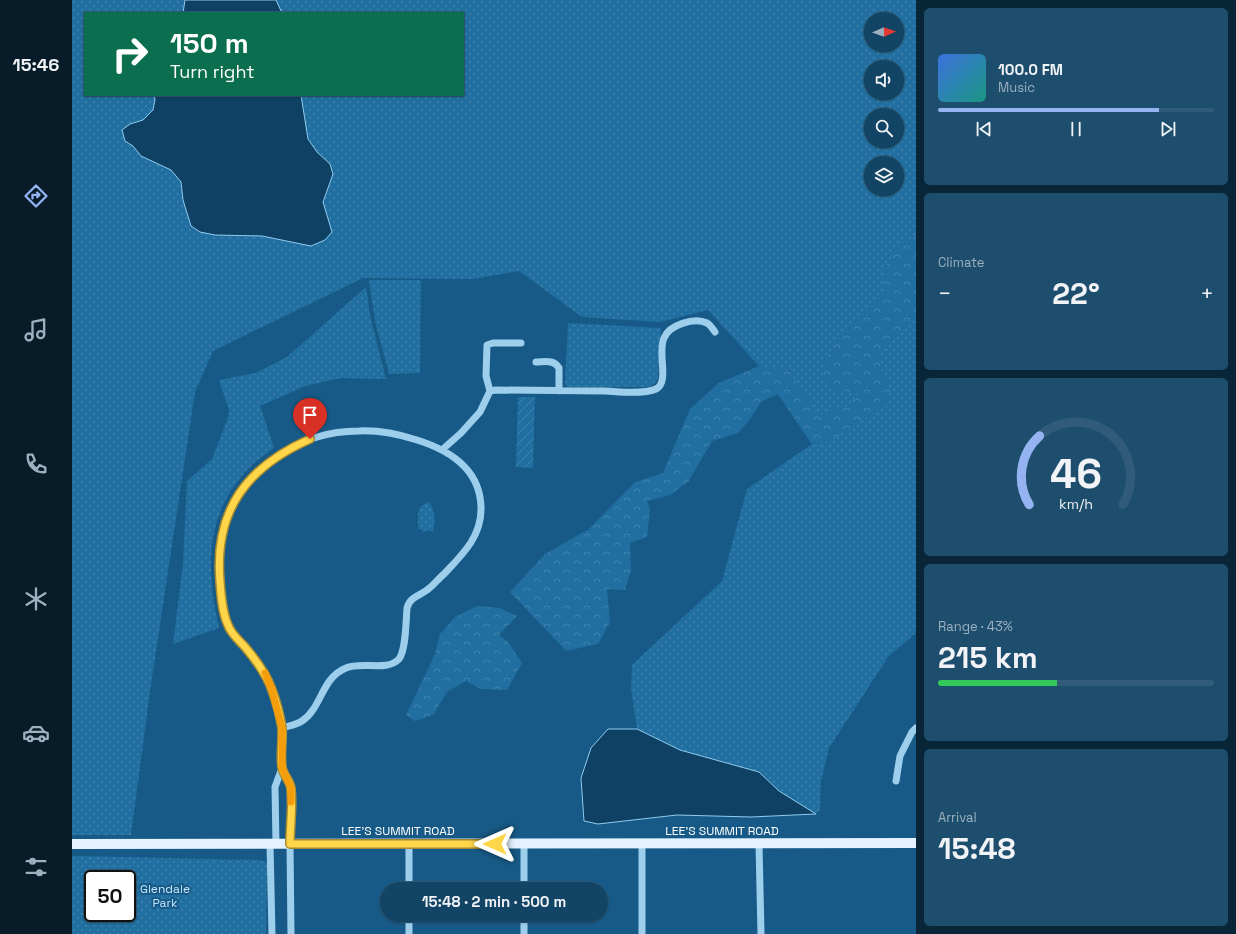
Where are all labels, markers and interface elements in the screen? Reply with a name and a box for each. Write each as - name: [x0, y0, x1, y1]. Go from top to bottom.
- north arrow: [864, 12, 904, 52]
- map controls: [864, 12, 904, 196]
- text: 150 m: [170, 25, 249, 61]
- icon: right: [104, 28, 156, 80]
- text: 15:46: [13, 53, 59, 76]
- text: Turn right: [170, 60, 254, 83]
- button: sound: [864, 60, 904, 100]
- text: 100.0 FM: [998, 60, 1063, 79]
- text: Music: [998, 79, 1035, 96]
- button: search: [864, 108, 904, 148]
- icon: previous: [973, 118, 995, 140]
- icon: pause: [1065, 118, 1087, 140]
- icon: next: [1157, 118, 1179, 140]
- button: layers: [864, 156, 904, 196]
- icon: directions: [22, 182, 50, 210]
- text: Climate: [938, 254, 984, 271]
- text: 22°: [1052, 274, 1100, 313]
- text: −: [938, 279, 952, 307]
- text: +: [1200, 279, 1214, 307]
- icon: music: [22, 316, 50, 344]
- pin: [293, 398, 327, 439]
- icon: arrive: [299, 404, 321, 426]
- text: 46: [1050, 447, 1102, 500]
- icon: phone: [22, 450, 50, 478]
- text: km/h: [1059, 495, 1093, 513]
- icon: climate: [22, 585, 50, 613]
- text: Range · 43%: [938, 618, 1013, 635]
- text: 215 km: [938, 638, 1038, 677]
- icon: car: [22, 719, 50, 747]
- text: Arrival: [938, 809, 977, 826]
- street label: LEE'S SUMMIT ROAD: [341, 823, 455, 839]
- position arrow: [474, 823, 516, 865]
- street label: LEE'S SUMMIT ROAD: [665, 823, 779, 839]
- text: 15:48: [938, 829, 1016, 868]
- icon: filters: [22, 853, 50, 881]
- speed limit sign: 50: [84, 870, 136, 922]
- park label: Glendale Park: [140, 881, 190, 911]
- text: 15:48 · 2 min · 500 m: [422, 892, 566, 911]

